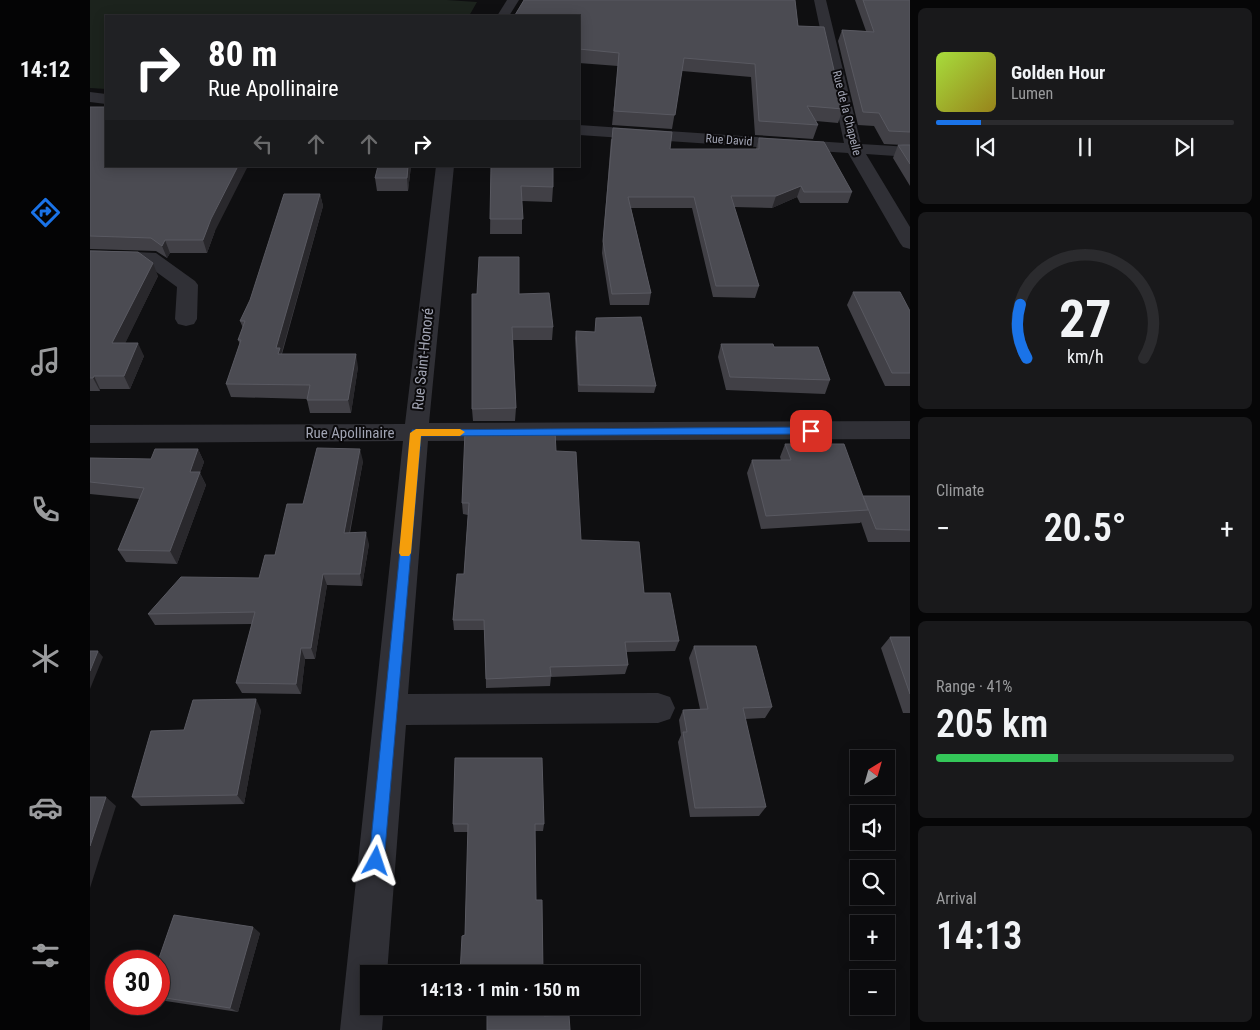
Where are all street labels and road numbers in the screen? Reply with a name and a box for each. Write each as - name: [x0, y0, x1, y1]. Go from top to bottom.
- street label: Rue de la Chapelle: [830, 69, 864, 157]
- street label: Rue David: [705, 131, 753, 149]
- street label: Rue Saint-Honoré: [409, 307, 437, 411]
- street label: Rue Apollinaire: [306, 424, 394, 442]

